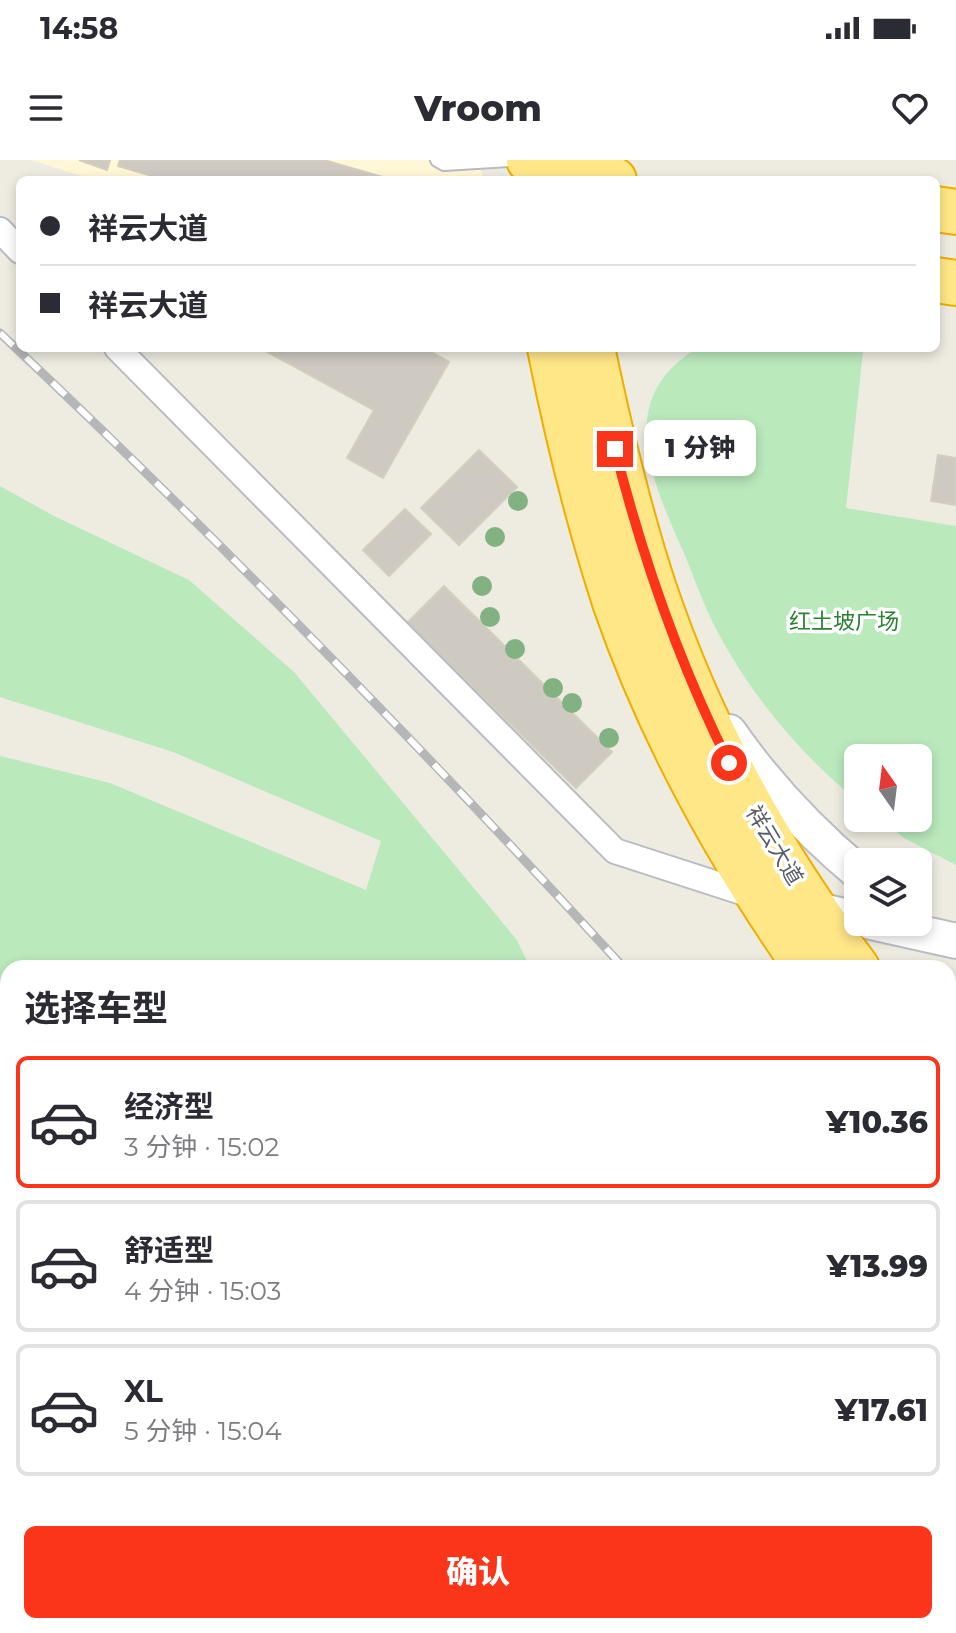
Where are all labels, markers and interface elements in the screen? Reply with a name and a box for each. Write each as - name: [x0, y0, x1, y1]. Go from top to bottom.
- text: 14:58: [40, 10, 118, 47]
- icon: menu: [24, 86, 68, 130]
- text: Vroom: [414, 86, 542, 130]
- icon: heart: [888, 86, 932, 130]
- text: 祥云大道: [88, 210, 208, 247]
- text: 祥云大道: [88, 287, 208, 324]
- callout: 1 分钟: [643, 421, 755, 477]
- route end: [597, 431, 633, 467]
- text: 1 分钟: [665, 432, 735, 464]
- park label: 红土坡广场: [789, 608, 899, 635]
- north arrow: [844, 744, 932, 832]
- map controls: [844, 744, 932, 936]
- route start: [711, 745, 747, 781]
- street label: 祥云大道: [740, 801, 809, 890]
- button: layers: [844, 848, 932, 936]
- text: 选择车型: [24, 986, 168, 1030]
- icon: car: [28, 1086, 100, 1158]
- text: 经济型: [124, 1088, 214, 1125]
- text: ¥10.36: [826, 1104, 928, 1141]
- text: 3 分钟 · 15:02: [124, 1131, 279, 1163]
- icon: car: [28, 1230, 100, 1302]
- text: 舒适型: [124, 1232, 214, 1269]
- text: ¥13.99: [827, 1248, 928, 1285]
- text: 4 分钟 · 15:03: [124, 1275, 281, 1307]
- text: XL: [124, 1373, 163, 1410]
- icon: car: [28, 1374, 100, 1446]
- text: ¥17.61: [835, 1392, 928, 1429]
- text: 5 分钟 · 15:04: [124, 1415, 282, 1447]
- button: 确认: [24, 1526, 932, 1618]

